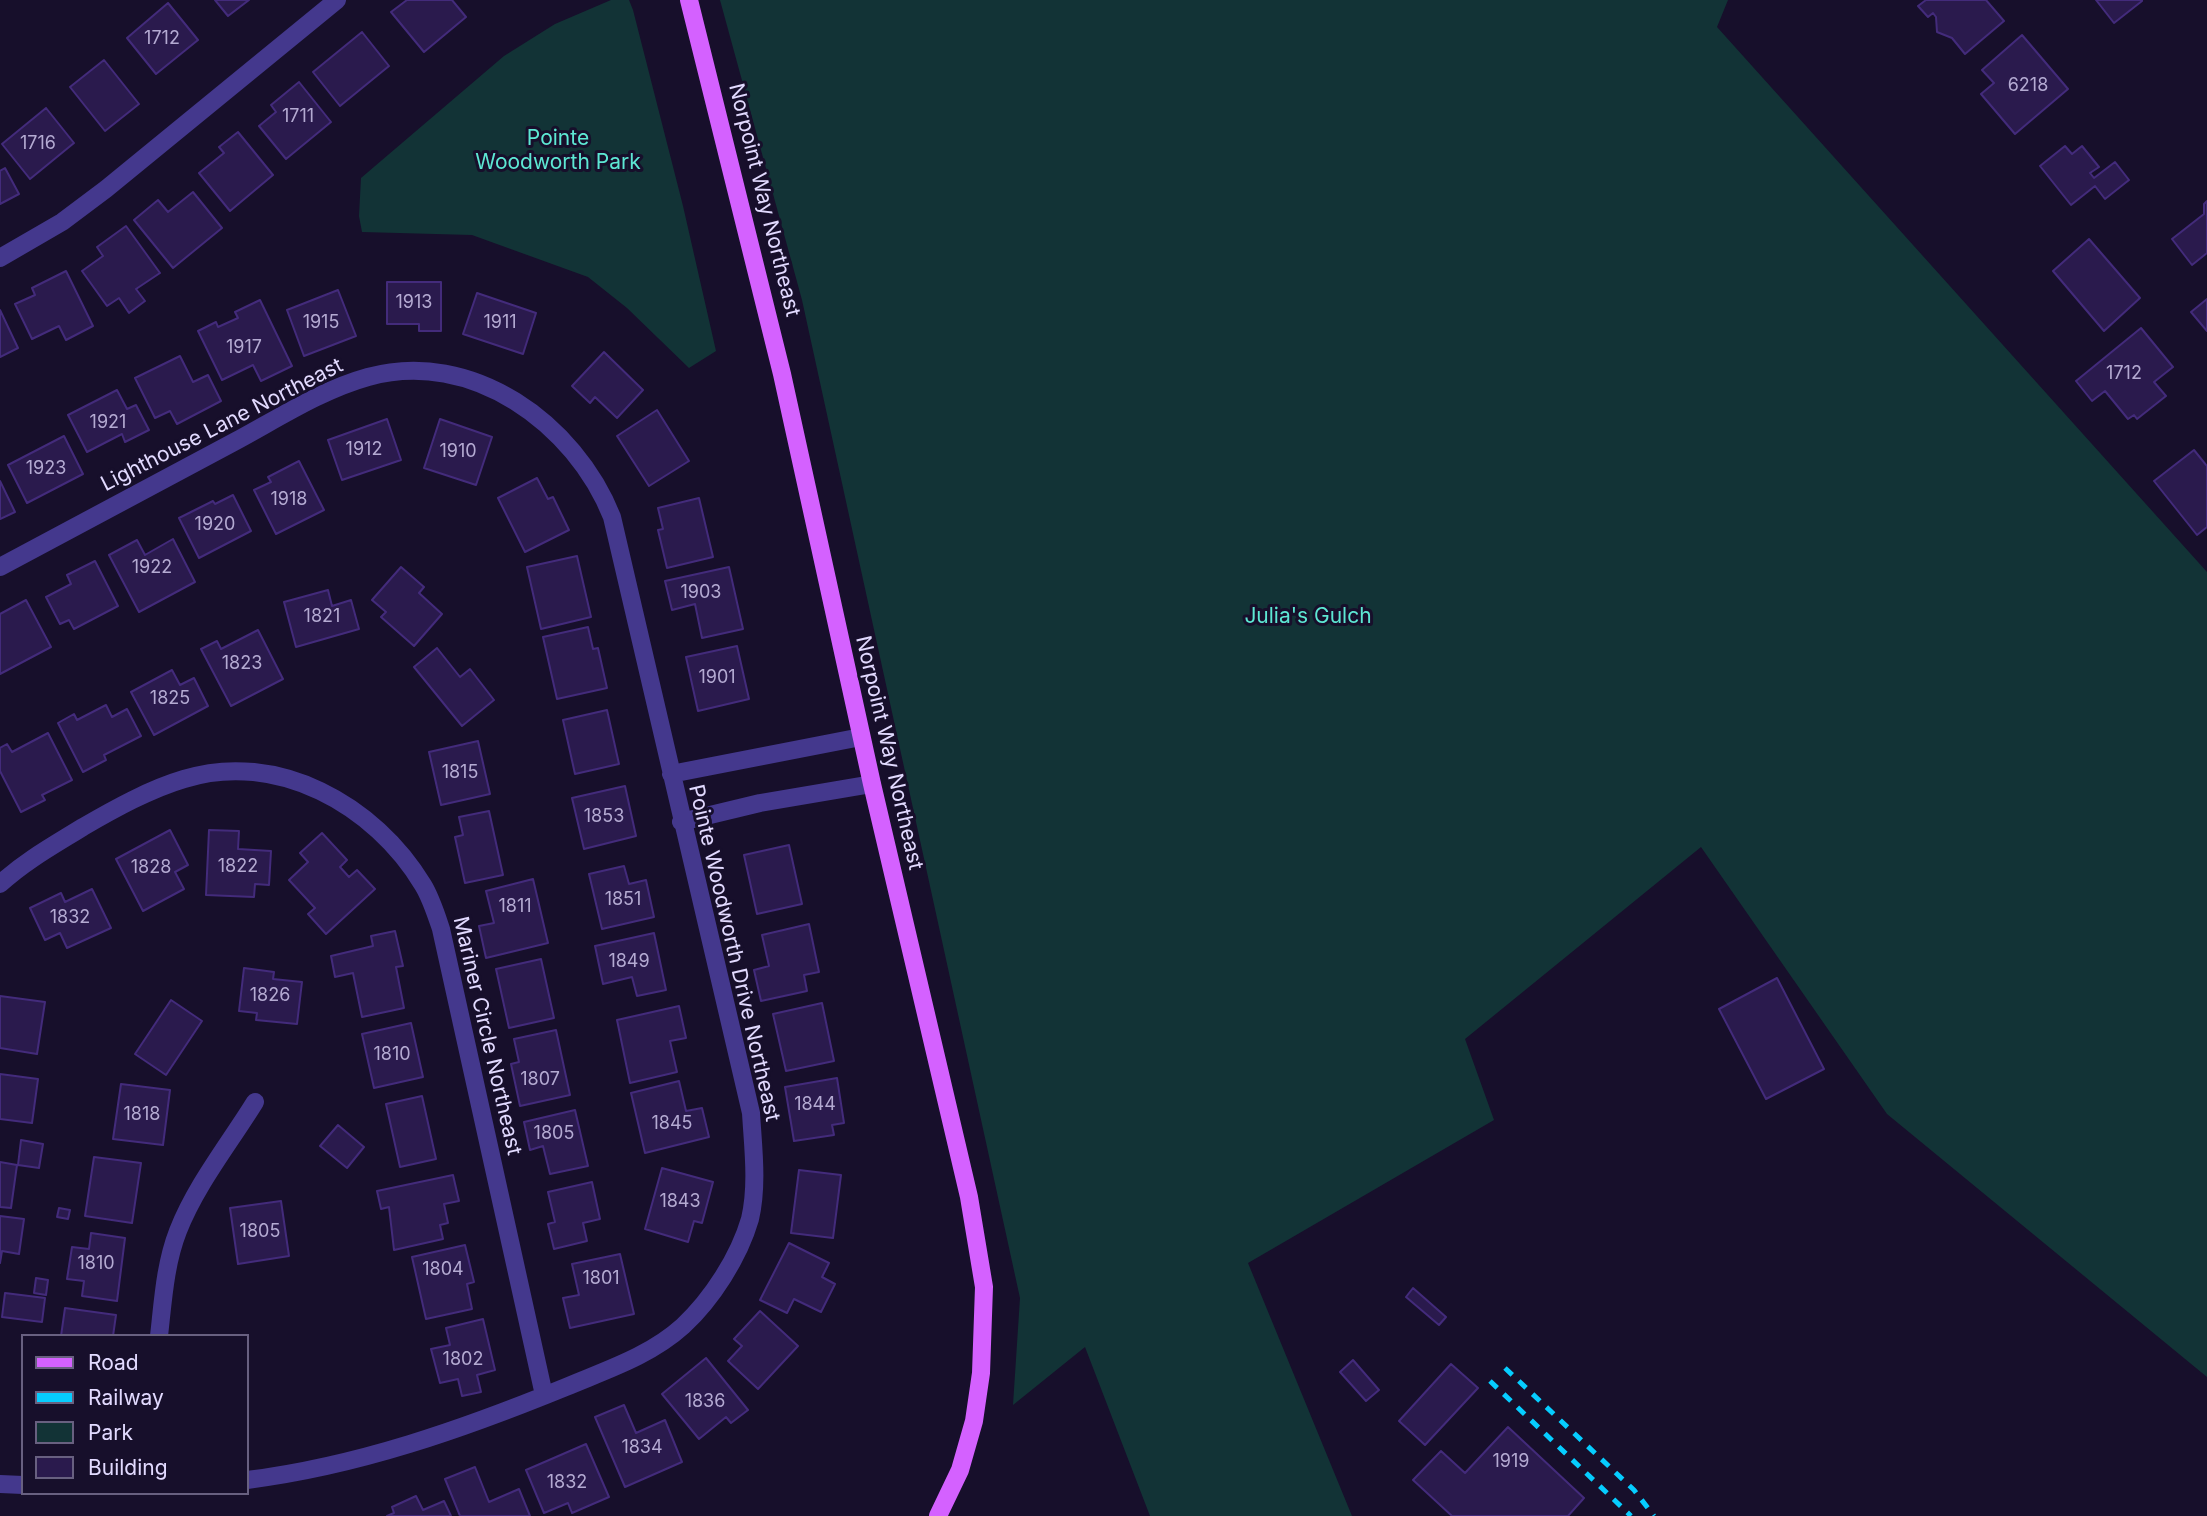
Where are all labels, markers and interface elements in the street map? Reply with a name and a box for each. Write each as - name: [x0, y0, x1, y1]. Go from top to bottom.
- house number: 1712: [144, 28, 180, 50]
- house number: 6218: [2008, 75, 2048, 97]
- street label: Norpoint Way Northeast: [723, 81, 805, 319]
- house number: 1711: [282, 106, 314, 128]
- park label: Pointe Woodworth Park: [475, 126, 641, 176]
- house number: 1716: [20, 133, 56, 155]
- house number: 1913: [396, 292, 432, 314]
- house number: 1915: [303, 312, 339, 334]
- house number: 1911: [483, 312, 517, 334]
- house number: 1917: [226, 337, 262, 359]
- street label: Lighthouse Lane Northeast: [97, 353, 347, 497]
- house number: 1712: [2106, 363, 2142, 385]
- house number: 1921: [90, 412, 126, 434]
- house number: 1912: [346, 439, 382, 461]
- house number: 1910: [439, 441, 477, 463]
- house number: 1923: [26, 458, 66, 480]
- house number: 1918: [271, 489, 307, 511]
- house number: 1920: [195, 514, 235, 536]
- house number: 1922: [132, 557, 172, 579]
- house number: 1903: [681, 582, 721, 604]
- park label: Julia's Gulch: [1244, 604, 1372, 630]
- house number: 1821: [304, 606, 340, 628]
- street label: Norpoint Way Northeast: [850, 634, 928, 872]
- house number: 1823: [222, 653, 262, 675]
- house number: 1901: [698, 667, 736, 689]
- house number: 1825: [150, 688, 190, 710]
- house number: 1815: [442, 762, 478, 784]
- street label: Pointe Woodworth Drive Northeast: [683, 782, 785, 1124]
- house number: 1853: [584, 806, 624, 828]
- house number: 1822: [218, 856, 258, 878]
- house number: 1828: [131, 857, 171, 879]
- house number: 1851: [605, 889, 641, 911]
- house number: 1811: [498, 896, 532, 918]
- house number: 1832: [50, 907, 90, 929]
- street label: Mariner Circle Northeast: [447, 914, 527, 1158]
- house number: 1849: [608, 951, 650, 973]
- house number: 1826: [250, 985, 290, 1007]
- house number: 1810: [373, 1044, 411, 1066]
- house number: 1807: [520, 1069, 560, 1091]
- house number: 1844: [794, 1094, 836, 1116]
- house number: 1818: [124, 1104, 160, 1126]
- house number: 1845: [651, 1113, 693, 1135]
- house number: 1805: [534, 1123, 574, 1145]
- house number: 1843: [659, 1191, 701, 1213]
- house number: 1805: [240, 1221, 280, 1243]
- house number: 1810: [77, 1253, 115, 1275]
- house number: 1804: [422, 1259, 464, 1281]
- house number: 1801: [582, 1268, 620, 1290]
- legend: [21, 1334, 248, 1495]
- house number: 1802: [443, 1349, 483, 1371]
- text: Road: [88, 1350, 139, 1375]
- text: Railway: [88, 1385, 164, 1410]
- house number: 1836: [685, 1391, 725, 1413]
- text: Park: [88, 1420, 133, 1445]
- house number: 1834: [621, 1437, 663, 1459]
- house number: 1919: [1493, 1451, 1529, 1473]
- text: Building: [88, 1455, 168, 1480]
- house number: 1832: [547, 1472, 587, 1494]

